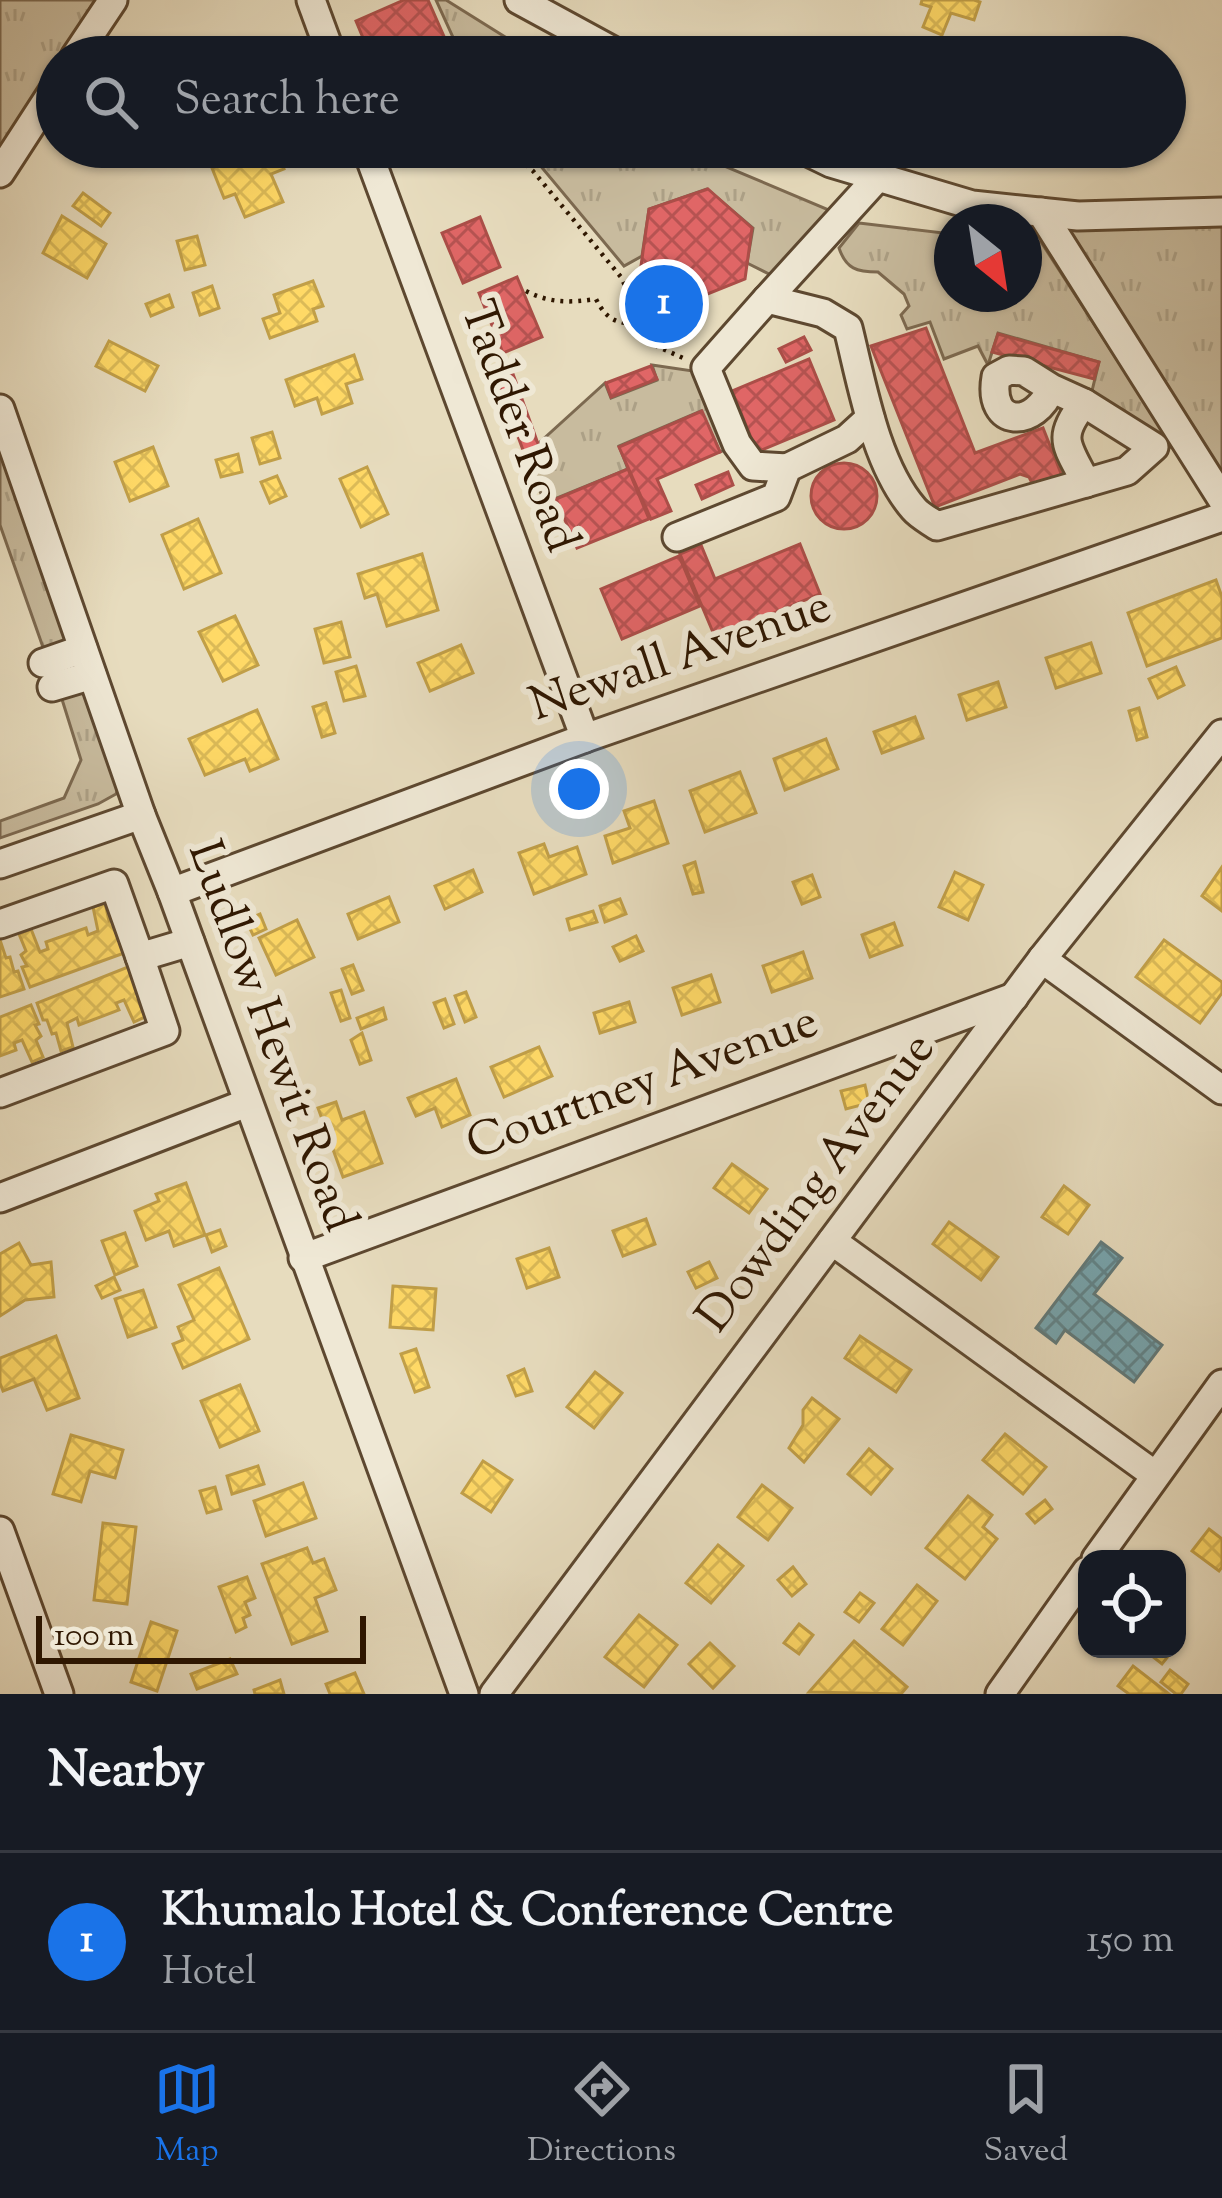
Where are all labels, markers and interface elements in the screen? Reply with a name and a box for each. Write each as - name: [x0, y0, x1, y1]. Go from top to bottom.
- search box: [36, 36, 1186, 168]
- icon: search: [78, 69, 144, 135]
- text: Search here: [174, 70, 400, 135]
- north arrow: [934, 204, 1042, 312]
- pin: 1: [625, 259, 703, 349]
- street label: Tadder Road: [440, 292, 594, 562]
- street label: Newall Avenue: [521, 574, 841, 742]
- your location: [549, 759, 609, 819]
- street label: Ludlow Hewit Road: [167, 832, 373, 1242]
- street label: Courtney Avenue: [457, 989, 829, 1181]
- street label: Dowding Avenue: [682, 1019, 954, 1349]
- map controls: [1078, 1550, 1186, 1658]
- button: locate: [1078, 1550, 1186, 1658]
- scale bar: [36, 1610, 366, 1663]
- text: 100 m: [54, 1613, 134, 1661]
- text: Nearby: [48, 1736, 205, 1809]
- text: Khumalo Hotel & Conference Centre: [162, 1881, 893, 1946]
- text: 1: [80, 1914, 94, 1970]
- text: 150 m: [1086, 1914, 1174, 1970]
- text: Hotel: [162, 1946, 256, 2002]
- tab: Map: [154, 2056, 220, 2176]
- tab: Directions: [527, 2056, 676, 2176]
- tab: Saved: [984, 2056, 1068, 2176]

